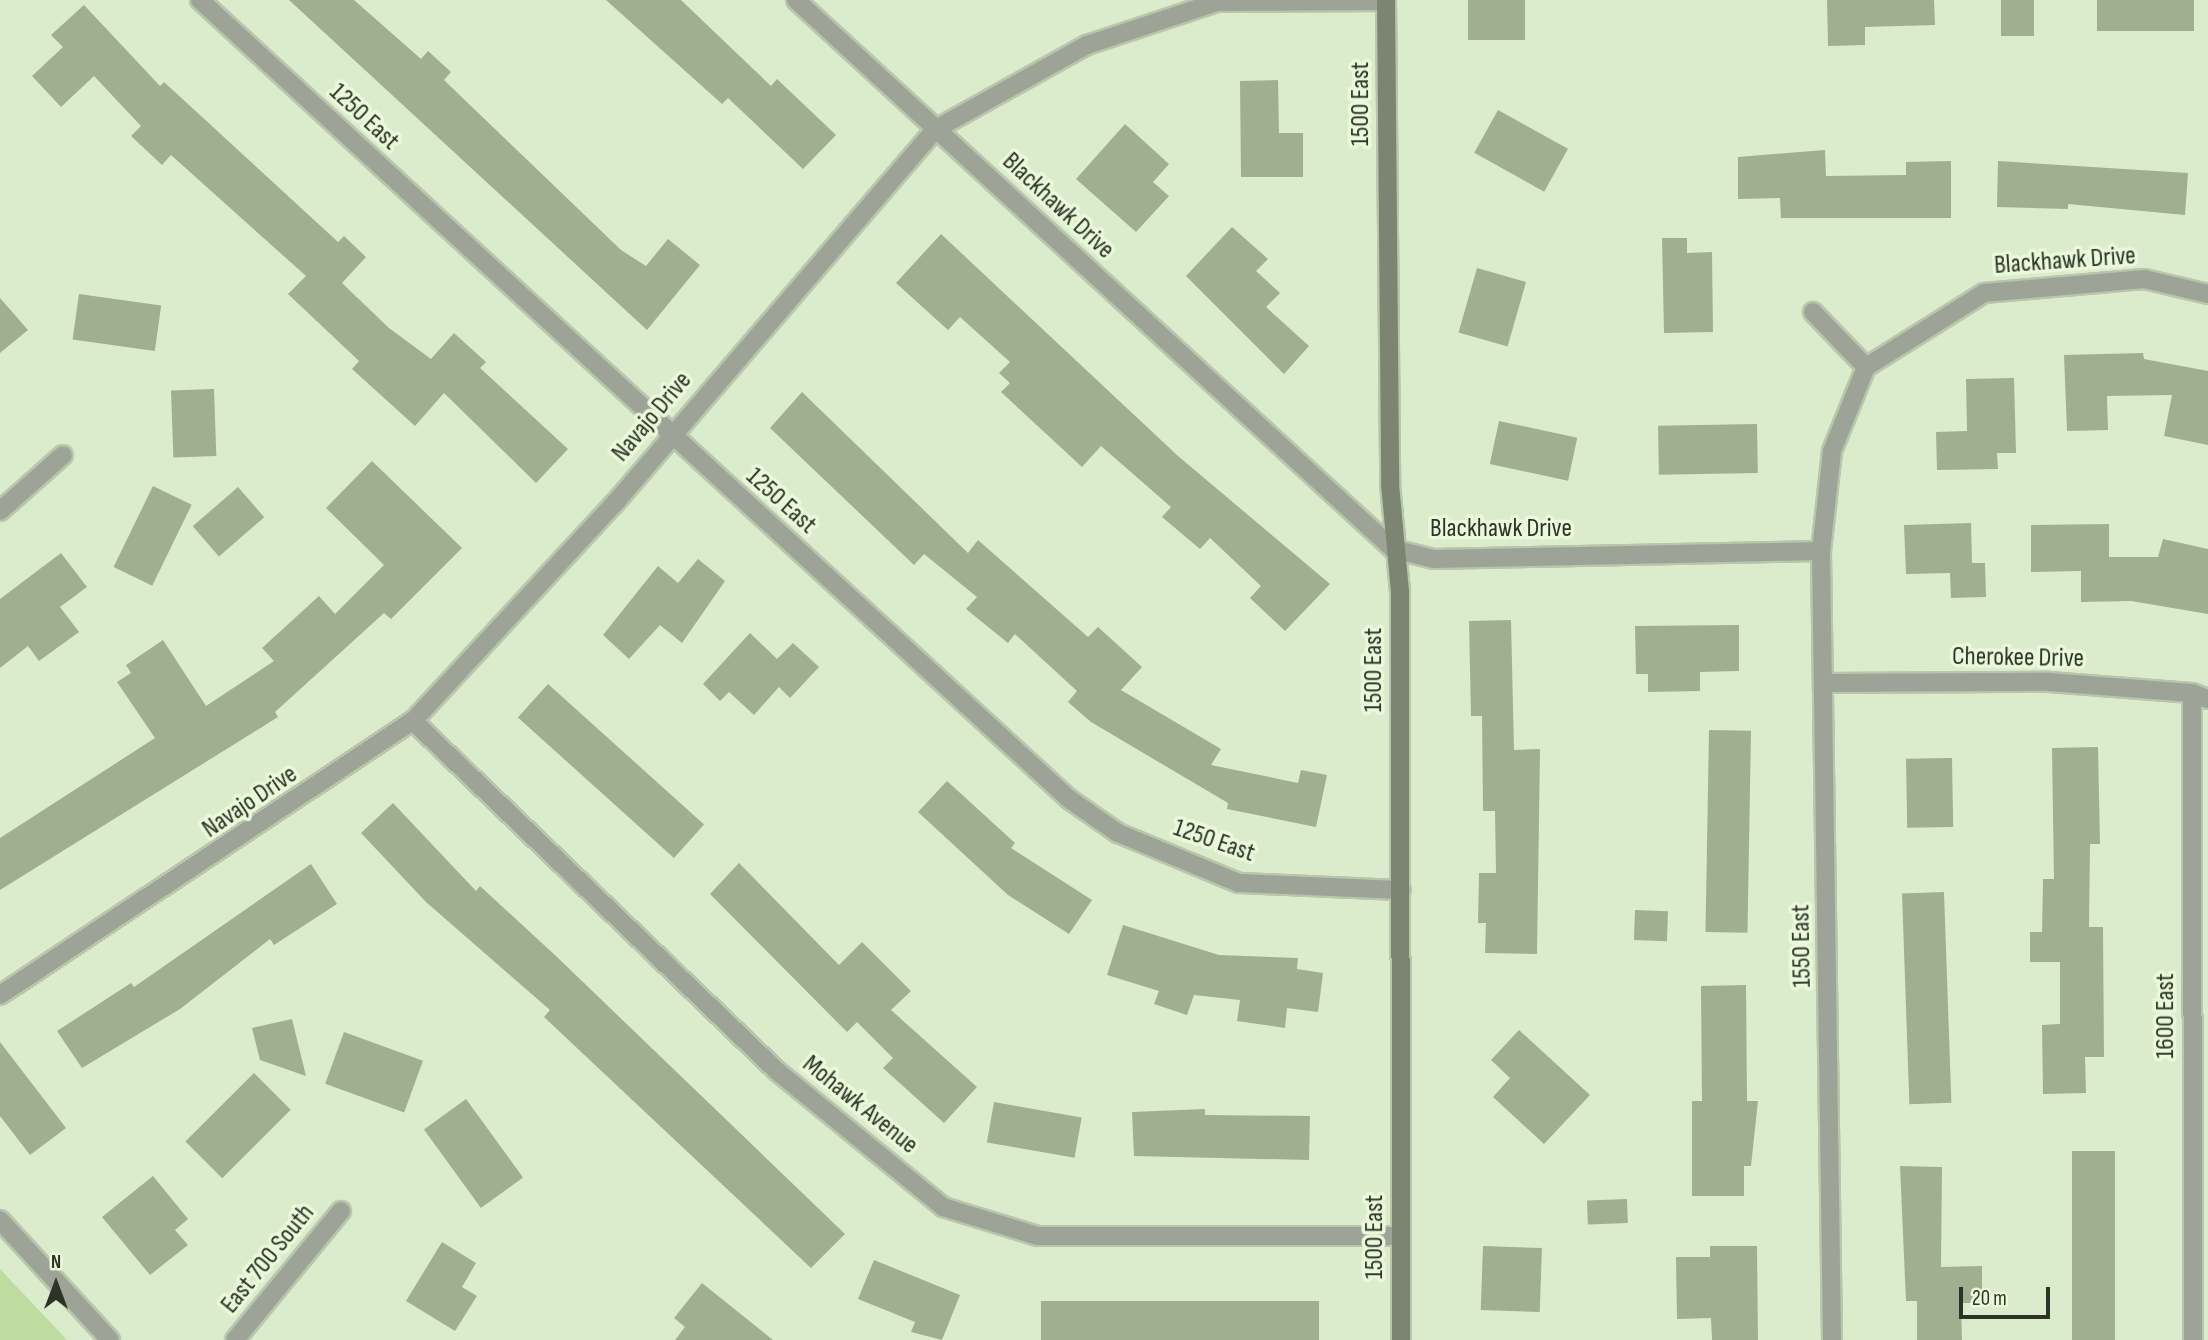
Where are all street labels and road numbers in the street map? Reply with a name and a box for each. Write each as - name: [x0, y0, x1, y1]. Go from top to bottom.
- street label: 1500 East: [1345, 62, 1377, 146]
- street label: 1250 East: [323, 77, 405, 157]
- street label: Blackhawk Drive: [996, 146, 1120, 266]
- street label: Blackhawk Drive: [1993, 240, 2137, 282]
- street label: Navajo Drive: [605, 366, 699, 468]
- street label: 1250 East: [739, 461, 823, 541]
- street label: Blackhawk Drive: [1430, 513, 1572, 545]
- street label: 1500 East: [1358, 628, 1390, 712]
- street label: Cherokee Drive: [1952, 641, 2084, 675]
- street label: Navajo Drive: [197, 759, 303, 845]
- street label: 1250 East: [1169, 813, 1259, 869]
- street label: 1550 East: [1786, 904, 1818, 988]
- street label: 1600 East: [2150, 973, 2182, 1059]
- street label: Mohawk Avenue: [796, 1049, 924, 1161]
- street label: 1500 East: [1359, 1195, 1391, 1279]
- street label: East 700 South: [215, 1198, 321, 1320]

